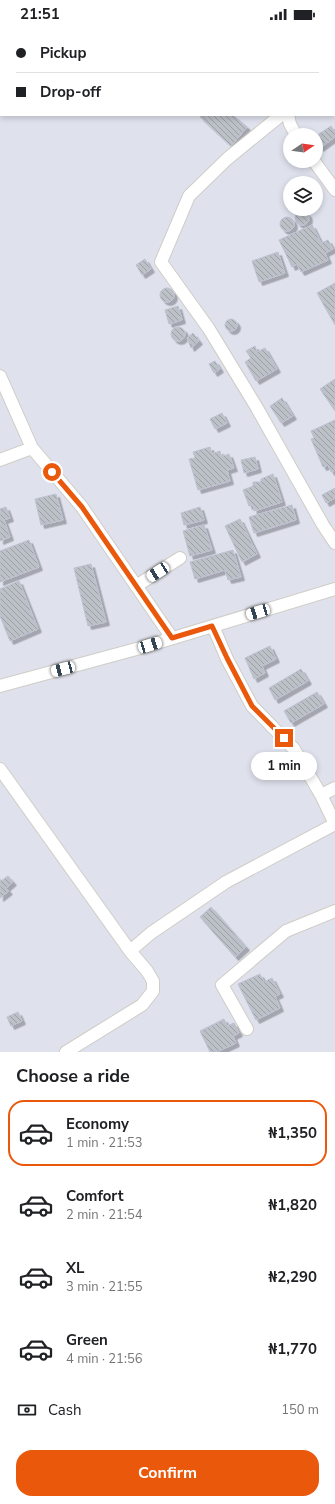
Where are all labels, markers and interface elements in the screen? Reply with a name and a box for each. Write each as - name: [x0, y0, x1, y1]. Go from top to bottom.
- text: 21:51: [20, 4, 60, 24]
- text: Pickup: [40, 43, 86, 63]
- text: Drop-off: [40, 82, 101, 102]
- north arrow: [283, 128, 323, 168]
- map controls: [283, 128, 323, 216]
- button: layers: [283, 176, 323, 216]
- route start: [43, 463, 61, 481]
- car: [145, 560, 171, 584]
- car: [245, 603, 271, 621]
- car: [137, 636, 163, 654]
- car: [50, 660, 76, 678]
- route end: [275, 729, 293, 747]
- callout: 1 min: [251, 752, 317, 780]
- text: 1 min: [267, 757, 301, 775]
- text: Choose a ride: [16, 1064, 130, 1088]
- text: Economy: [66, 1114, 129, 1134]
- icon: car: [18, 1115, 54, 1151]
- text: ₦1,350: [268, 1123, 317, 1143]
- text: 1 min · 21:53: [66, 1134, 142, 1152]
- text: Comfort: [66, 1186, 123, 1206]
- icon: car: [18, 1187, 54, 1223]
- text: ₦1,820: [268, 1195, 317, 1215]
- text: 2 min · 21:54: [66, 1206, 142, 1224]
- text: XL: [66, 1258, 85, 1278]
- icon: car: [18, 1259, 54, 1295]
- text: ₦2,290: [268, 1267, 317, 1287]
- text: 3 min · 21:55: [66, 1278, 142, 1296]
- text: Green: [66, 1330, 108, 1350]
- icon: car: [18, 1331, 54, 1367]
- text: ₦1,770: [268, 1339, 317, 1359]
- text: 4 min · 21:56: [66, 1350, 142, 1368]
- icon: cash: [16, 1399, 38, 1421]
- text: Cash: [48, 1400, 82, 1420]
- text: 150 m: [281, 1401, 319, 1419]
- button: Confirm: [16, 1450, 319, 1496]

